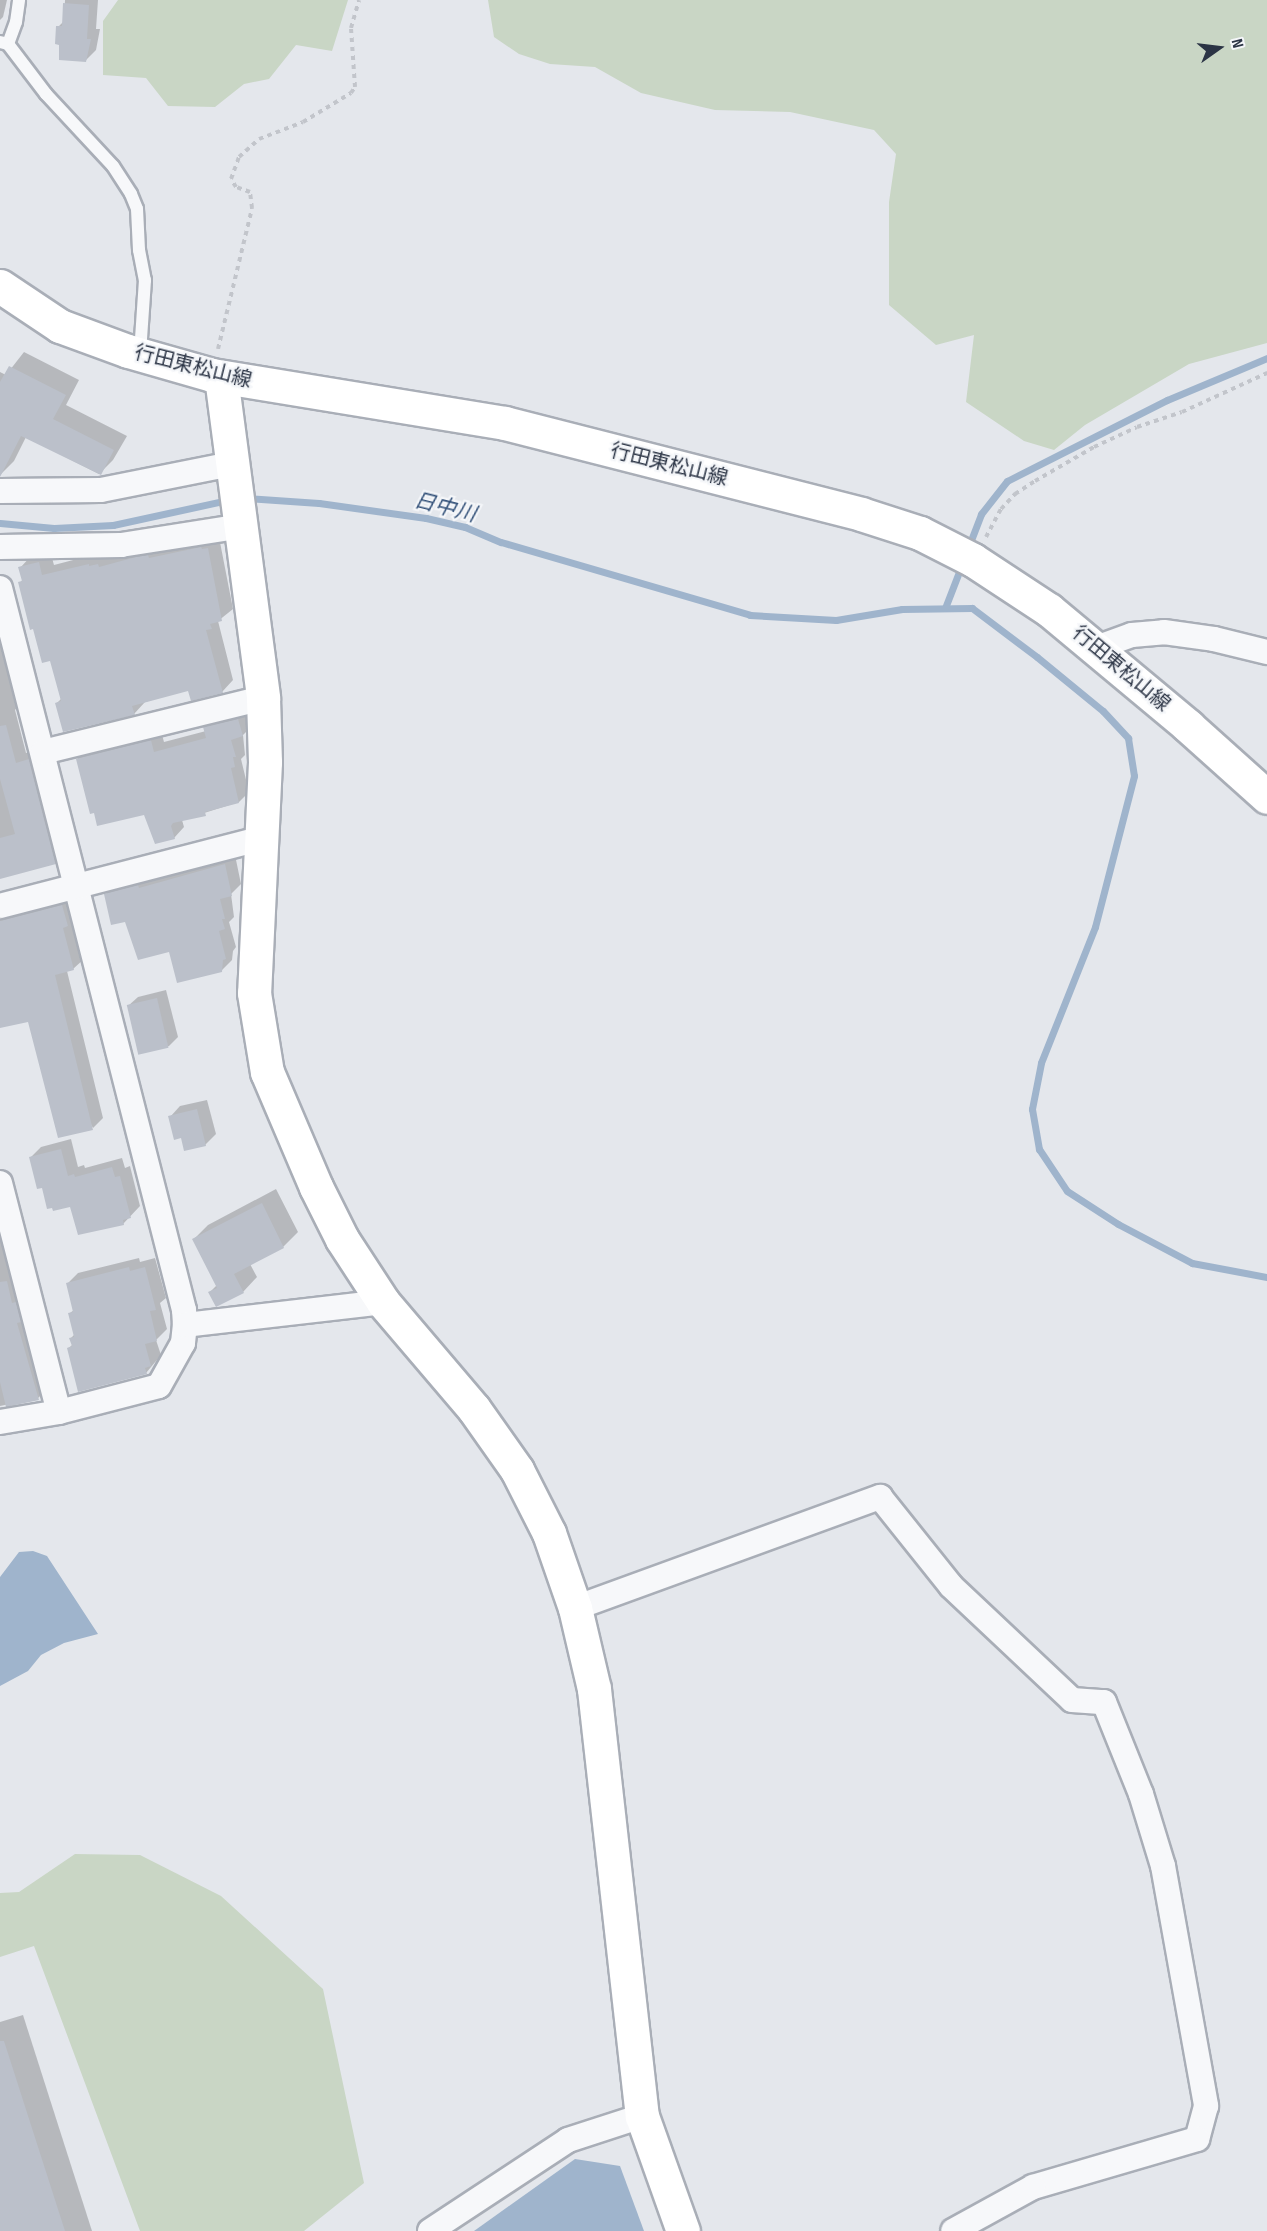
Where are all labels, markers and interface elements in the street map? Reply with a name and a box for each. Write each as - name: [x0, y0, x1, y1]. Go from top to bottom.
- north arrow: [1189, 18, 1249, 78]
- text: N: [1227, 37, 1247, 50]
- street label: 行田東松山線: [132, 341, 254, 393]
- street label: 行田東松山線: [608, 439, 730, 491]
- water label: 日中川: [411, 488, 479, 528]
- street label: 行田東松山線: [1067, 621, 1175, 717]

